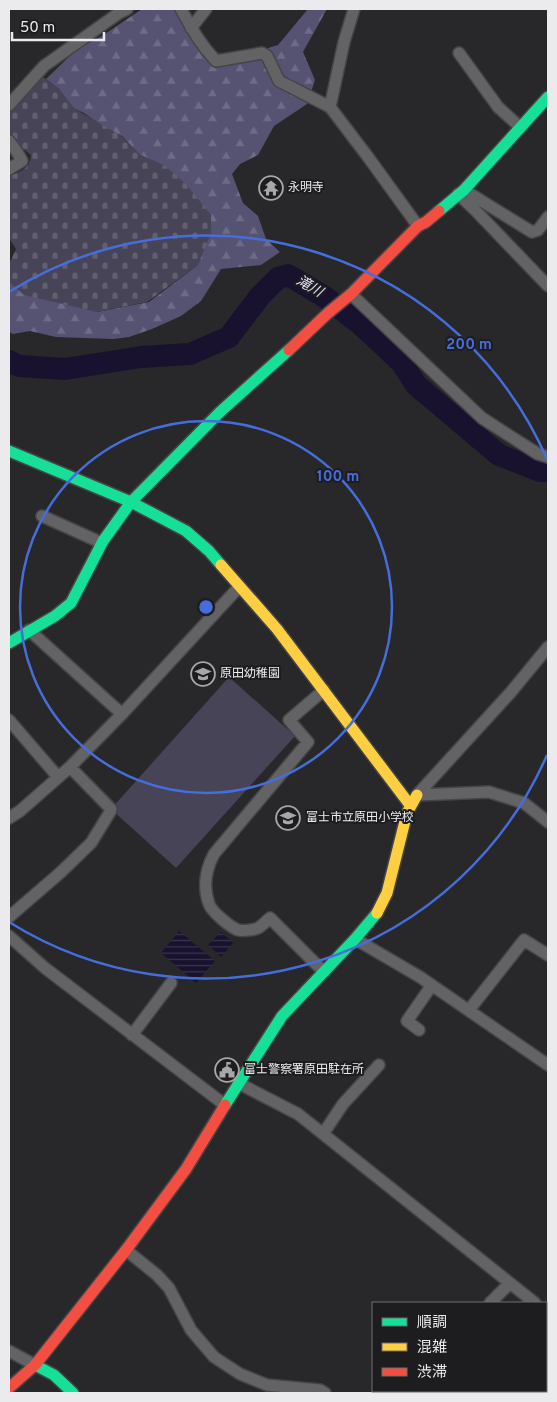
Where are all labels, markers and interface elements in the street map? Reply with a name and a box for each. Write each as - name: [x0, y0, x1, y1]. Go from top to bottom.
- scale bar: [12, 10, 105, 42]
- text: 50 m: [20, 19, 55, 38]
- temple icon: 永明寺: [258, 175, 284, 201]
- place label: 永明寺: [288, 180, 324, 196]
- water label: 滝川: [293, 273, 327, 302]
- text: 200 m: [446, 336, 492, 355]
- text: 100 m: [317, 468, 359, 487]
- centre of rings: [197, 598, 215, 616]
- school or university icon: 原田幼稚園: [190, 661, 216, 687]
- place label: 原田幼稚園: [220, 666, 280, 682]
- school or university icon: 富士市立原田小学校: [275, 805, 301, 831]
- place label: 富士市立原田小学校: [306, 810, 414, 826]
- public building icon: 富士警察署原田駐在所: [214, 1057, 240, 1083]
- place label: 富士警察署原田駐在所: [244, 1062, 364, 1078]
- legend: [372, 1302, 547, 1392]
- text: 順調: [417, 1314, 447, 1333]
- text: 混雑: [417, 1339, 447, 1358]
- text: 渋滞: [417, 1364, 447, 1383]

